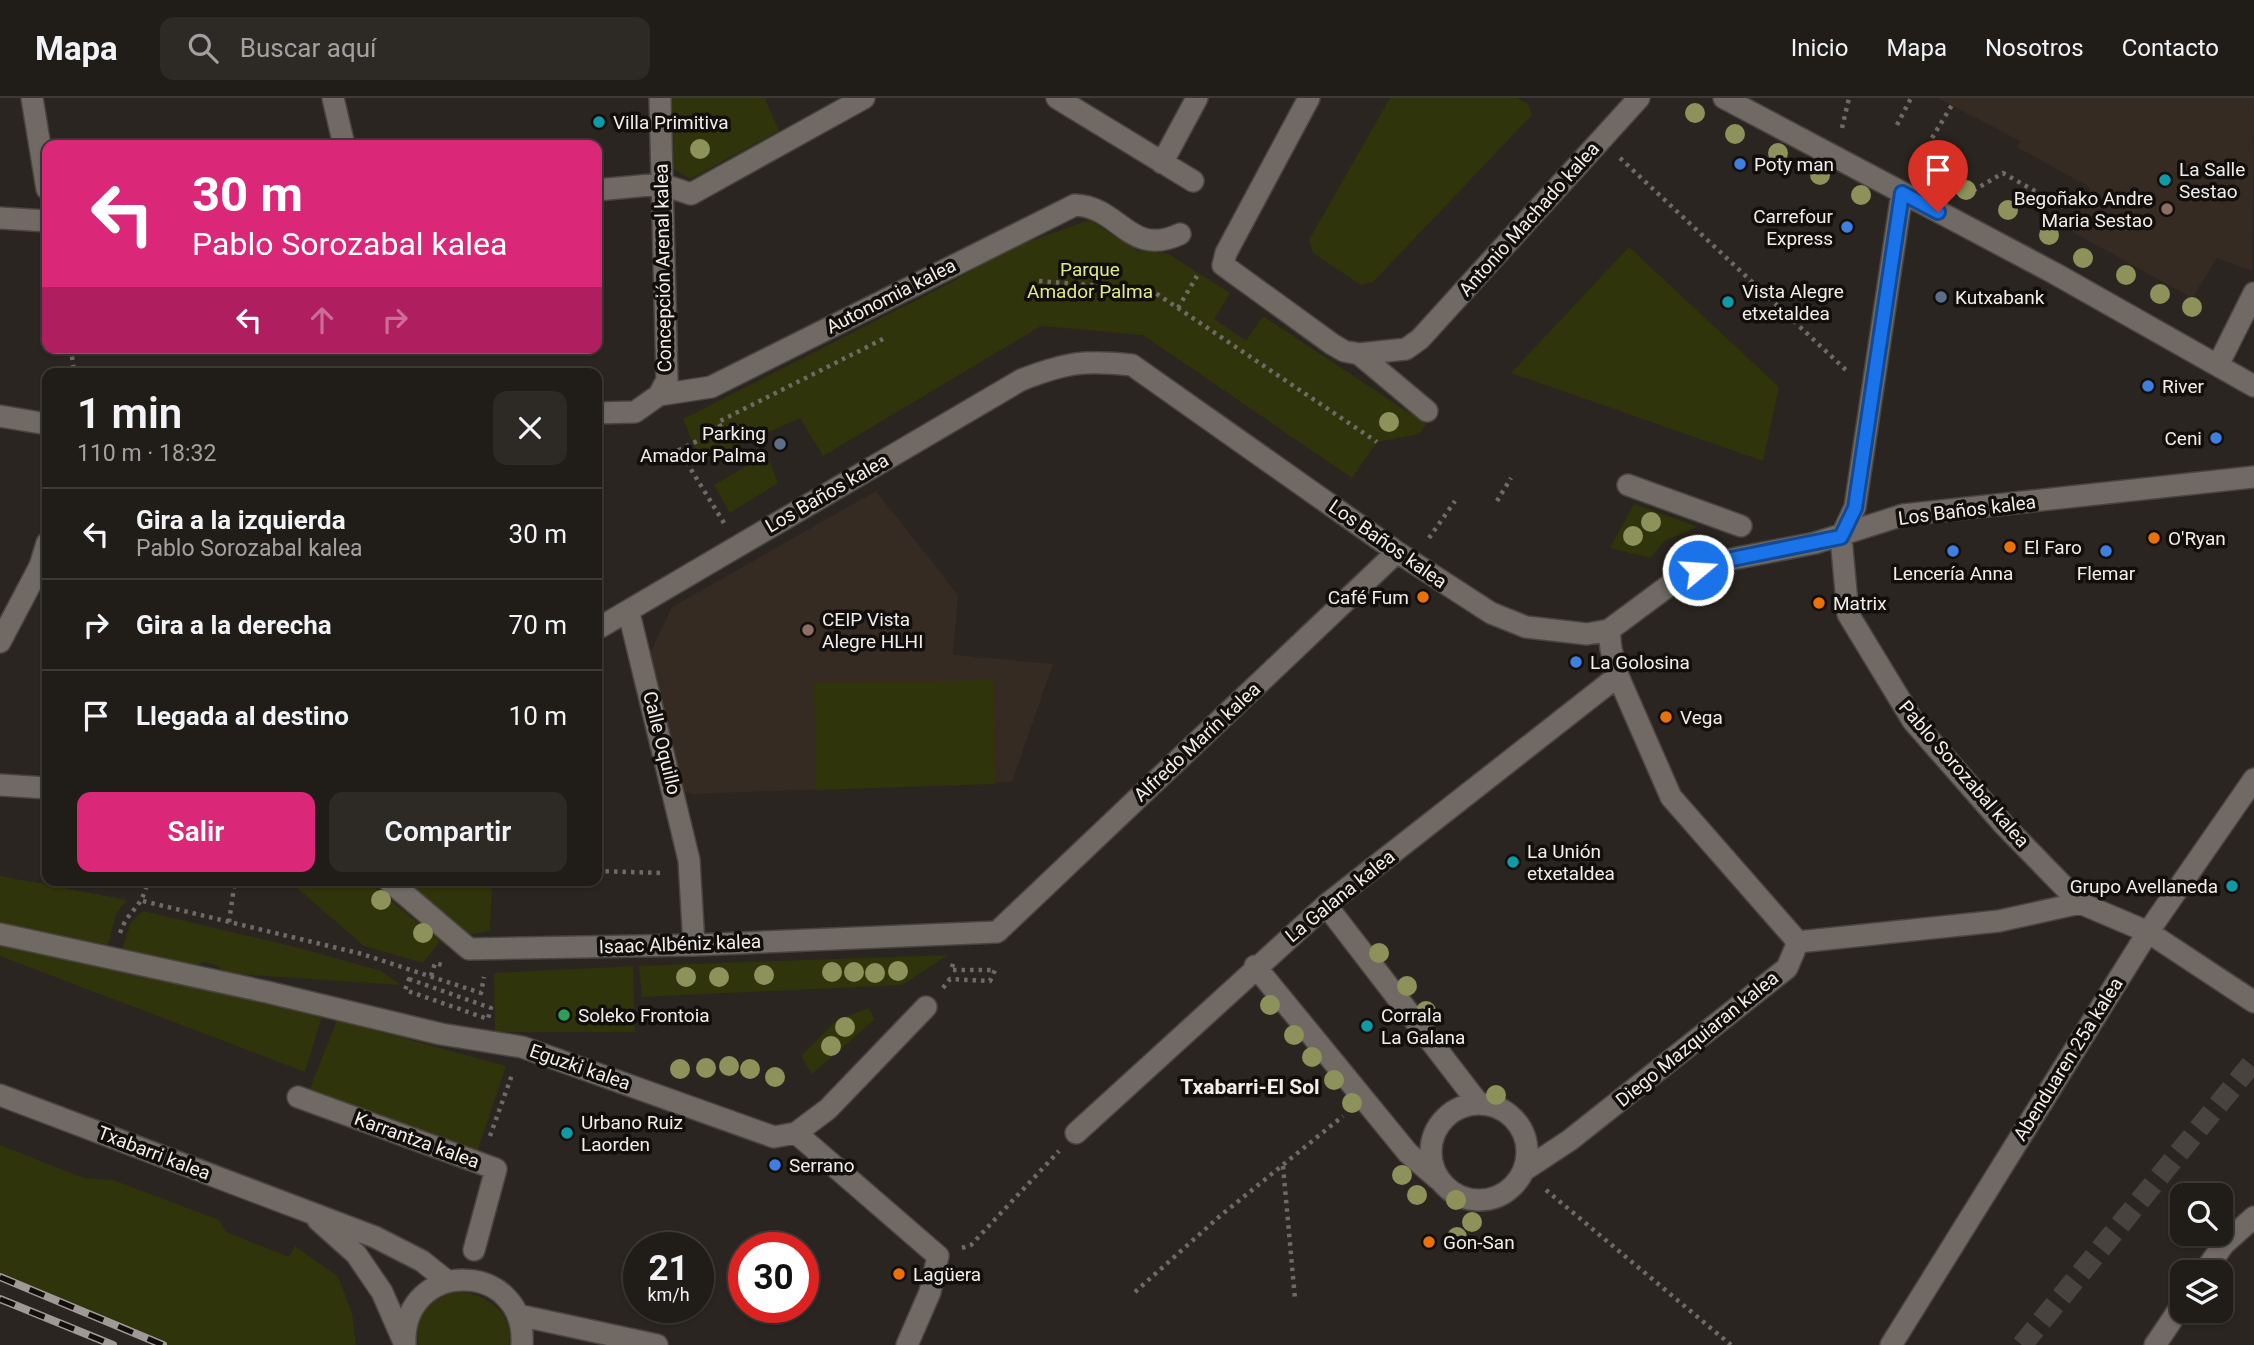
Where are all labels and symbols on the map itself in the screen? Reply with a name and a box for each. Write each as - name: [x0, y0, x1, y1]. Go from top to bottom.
- place label: Villa Primitiva: [613, 111, 729, 134]
- marker: Villa Primitiva: [591, 114, 607, 130]
- street label: Antonio Machado kalea: [1454, 137, 1604, 301]
- pin: [1908, 140, 1968, 212]
- place label: Poty man: [1754, 153, 1834, 176]
- marker: Poty man: [1732, 156, 1748, 172]
- place label: La Salle Sestao: [2179, 158, 2245, 203]
- street label: Concepción Arenal kalea: [650, 163, 676, 373]
- marker: La Salle Sestao: [2157, 172, 2173, 188]
- place label: Begoñako Andre Maria Sestao: [2014, 187, 2153, 232]
- marker: Begoñako Andre Maria Sestao: [2159, 201, 2175, 217]
- place label: Carrefour Express: [1753, 205, 1834, 250]
- marker: Carrefour Express: [1839, 219, 1855, 235]
- street label: Autonomia kalea: [822, 253, 960, 339]
- park label: Parque Amador Palma: [1027, 258, 1153, 303]
- place label: Vista Alegre etxetaldea: [1742, 280, 1844, 325]
- place label: Kutxabank: [1955, 286, 2045, 309]
- marker: Kutxabank: [1933, 289, 1949, 305]
- marker: Vista Alegre etxetaldea: [1720, 294, 1736, 310]
- place label: River: [2162, 375, 2204, 398]
- marker: River: [2140, 378, 2156, 394]
- place label: Parking Amador Palma: [640, 422, 766, 467]
- place label: Ceni: [2164, 427, 2202, 450]
- marker: Ceni: [2208, 430, 2224, 446]
- marker: Parking Amador Palma: [772, 436, 788, 452]
- street label: Los Baños kalea: [761, 448, 893, 538]
- street label: Los Baños kalea: [1897, 490, 2037, 530]
- street label: Los Baños kalea: [1325, 495, 1451, 593]
- place label: O'Ryan: [2168, 527, 2226, 550]
- marker: O'Ryan: [2146, 530, 2162, 546]
- position arrow: [1661, 533, 1735, 607]
- place label: El Faro: [2024, 536, 2082, 559]
- marker: El Faro: [2002, 539, 2018, 555]
- marker: Lencería Anna: [1945, 543, 1961, 559]
- marker: Flemar: [2098, 543, 2114, 559]
- place label: Lencería Anna: [1893, 562, 2013, 585]
- place label: Flemar: [2077, 562, 2136, 585]
- place label: Café Fum: [1328, 586, 1409, 609]
- marker: Café Fum: [1415, 589, 1431, 605]
- place label: Matrix: [1833, 592, 1887, 615]
- marker: Matrix: [1811, 595, 1827, 611]
- place label: CEIP Vista Alegre HLHI: [822, 608, 923, 653]
- marker: CEIP Vista Alegre HLHI: [800, 622, 816, 638]
- place label: La Golosina: [1590, 651, 1690, 674]
- marker: La Golosina: [1568, 654, 1584, 670]
- street label: Alfredo Marín kalea: [1129, 677, 1265, 807]
- street label: Calle Oquillo: [638, 689, 686, 797]
- street label: Pablo Sorozabal kalea: [1894, 696, 2034, 852]
- place label: Vega: [1680, 706, 1723, 729]
- marker: Vega: [1658, 709, 1674, 725]
- place label: La Unión etxetaldea: [1527, 840, 1615, 885]
- street label: La Galana kalea: [1281, 845, 1399, 947]
- marker: La Unión etxetaldea: [1505, 854, 1521, 870]
- place label: Grupo Avellaneda: [2070, 875, 2218, 898]
- marker: Grupo Avellaneda: [2224, 878, 2240, 894]
- street label: Isaac Albéniz kalea: [598, 930, 762, 958]
- street label: Diego Mazquiaran kalea: [1611, 966, 1783, 1112]
- street label: Abenduaren 25a kalea: [2008, 973, 2128, 1145]
- place label: Soleko Frontoia: [578, 1004, 710, 1027]
- place label: Corrala La Galana: [1381, 1004, 1465, 1049]
- marker: Soleko Frontoia: [556, 1007, 572, 1023]
- marker: Corrala La Galana: [1359, 1018, 1375, 1034]
- street label: Eguzki kalea: [527, 1039, 633, 1095]
- district label: Txabarri-El Sol: [1180, 1075, 1320, 1099]
- street label: Karrantza kalea: [351, 1107, 483, 1173]
- place label: Urbano Ruiz Laorden: [581, 1111, 683, 1156]
- street label: Txabarri kalea: [95, 1121, 213, 1185]
- marker: Urbano Ruiz Laorden: [559, 1125, 575, 1141]
- place label: Serrano: [789, 1154, 855, 1177]
- marker: Serrano: [767, 1157, 783, 1173]
- place label: Gon-San: [1443, 1231, 1515, 1254]
- speed limit sign: 30: [728, 1232, 819, 1323]
- marker: Gon-San: [1421, 1234, 1437, 1250]
- place label: Lagüera: [913, 1263, 981, 1286]
- marker: Lagüera: [891, 1266, 907, 1282]

